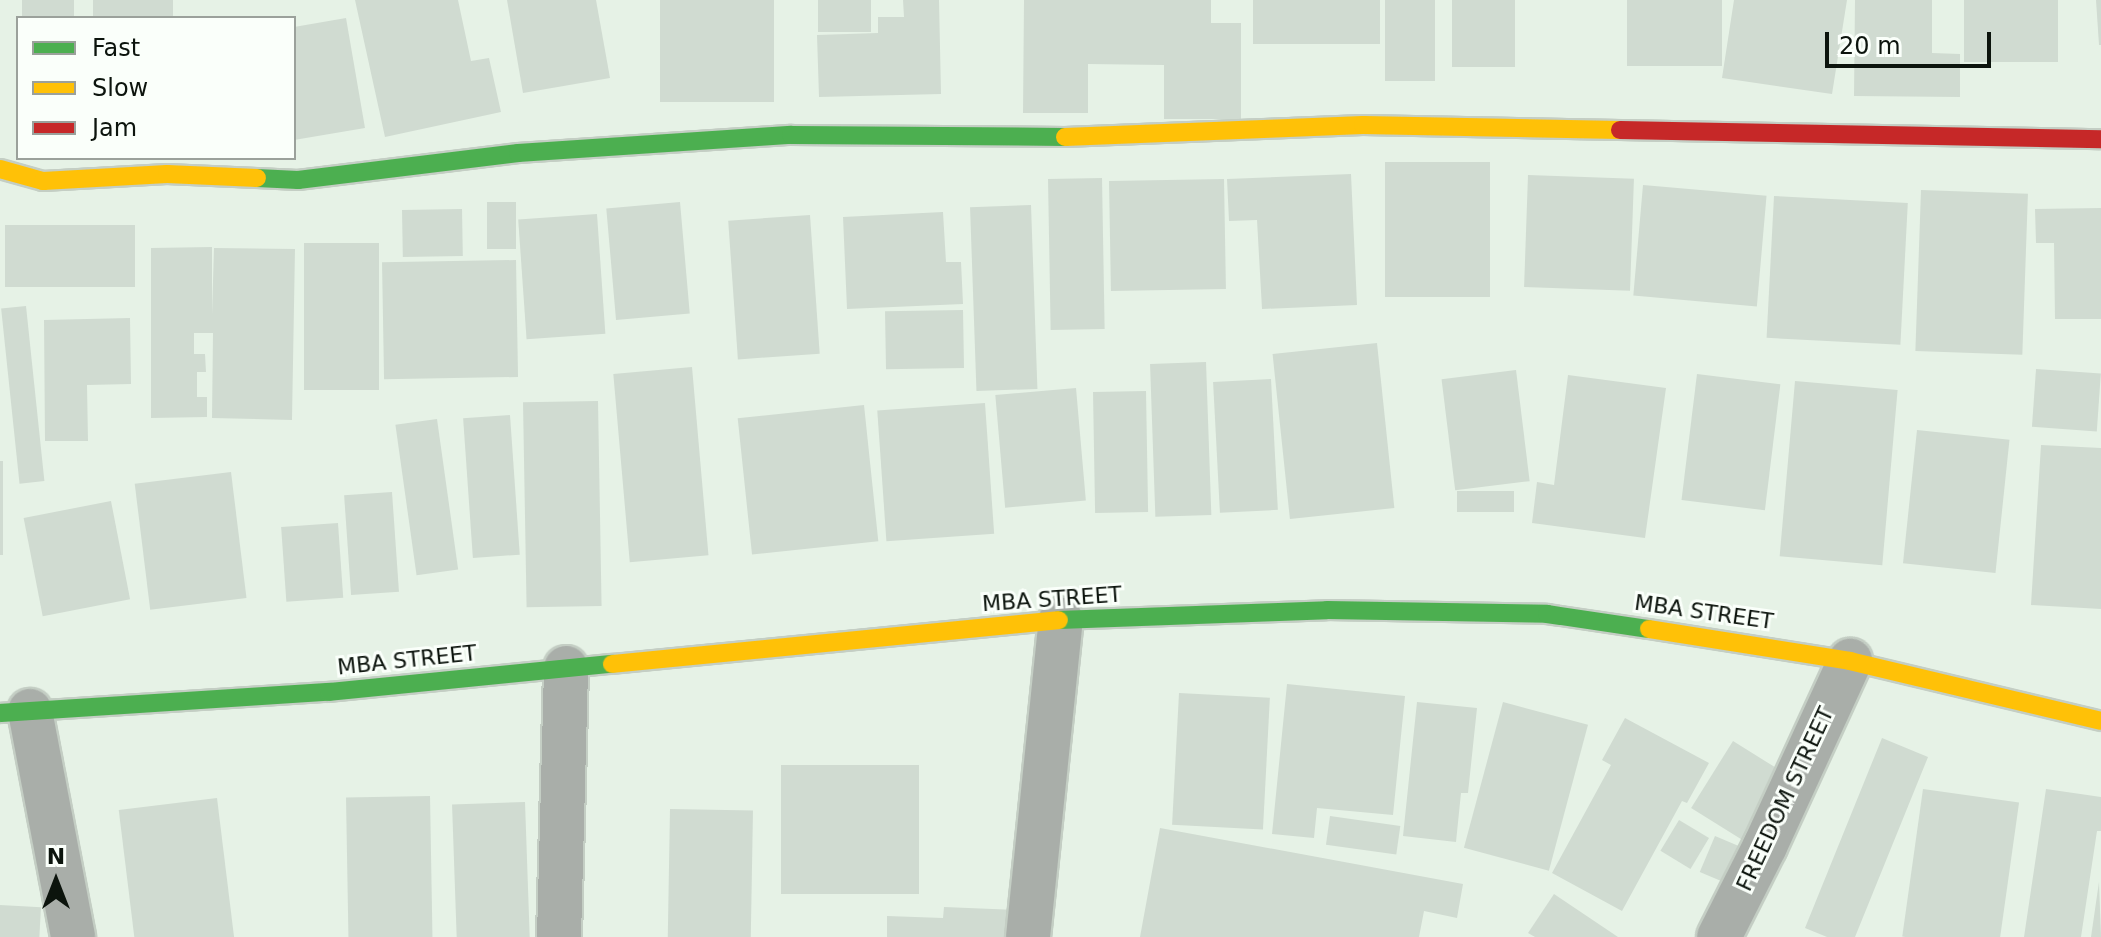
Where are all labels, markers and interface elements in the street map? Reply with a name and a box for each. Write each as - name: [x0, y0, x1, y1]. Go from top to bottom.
- legend: [16, 16, 296, 160]
- scale bar: [1829, 16, 1995, 66]
- text: 20 m: [1839, 32, 1901, 60]
- text: Fast: [92, 34, 140, 62]
- text: Slow: [92, 74, 148, 102]
- text: Jam: [92, 114, 137, 142]
- street label: MBA STREET: [981, 581, 1123, 617]
- street label: MBA STREET: [1633, 589, 1775, 635]
- street label: MBA STREET: [336, 640, 478, 680]
- street label: FREEDOM STREET: [1731, 703, 1839, 895]
- north arrow: [16, 841, 96, 921]
- text: N: [47, 844, 65, 869]

